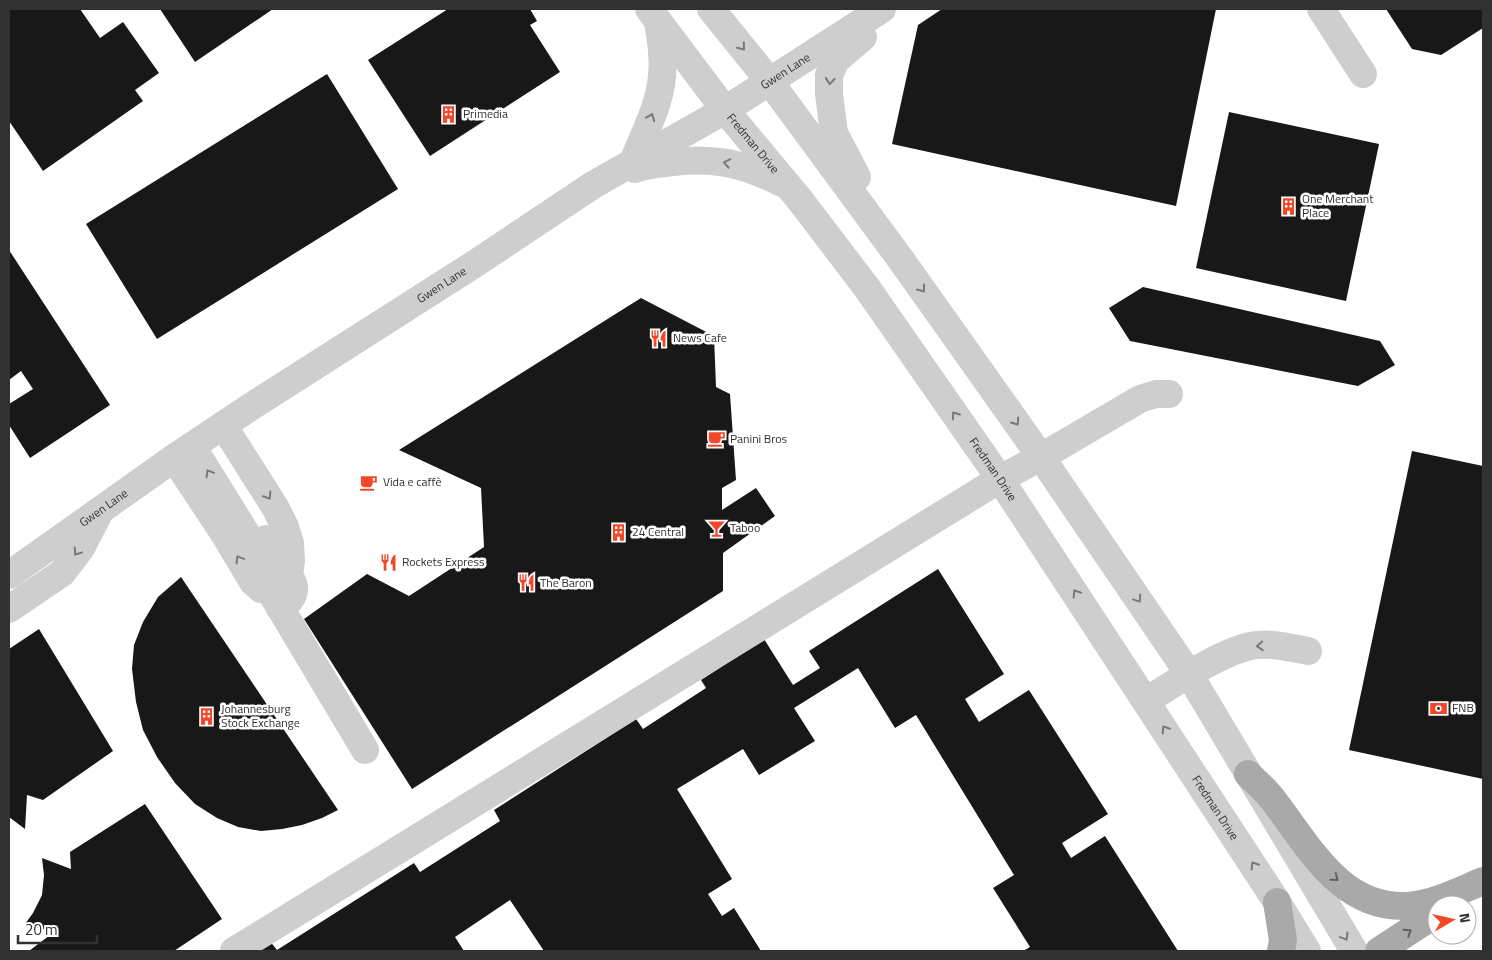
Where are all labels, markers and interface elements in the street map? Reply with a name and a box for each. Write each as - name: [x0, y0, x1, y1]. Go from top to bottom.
- one-way arrow: [736, 41, 744, 50]
- street label: Gwen Lane: [756, 48, 814, 94]
- one-way arrow: [825, 77, 836, 85]
- building icon: Primedia: [439, 104, 459, 124]
- place label: Primedia: [463, 104, 508, 123]
- street label: Fredman Drive: [722, 109, 784, 178]
- one-way arrow: [645, 113, 656, 122]
- one-way arrow: [722, 158, 731, 168]
- place label: One Merchant Place: [1302, 189, 1374, 222]
- building icon: One Merchant Place: [1278, 196, 1298, 216]
- street label: Gwen Lane: [413, 262, 470, 308]
- one-way arrow: [916, 284, 925, 293]
- restaurant icon: News Cafe: [649, 328, 669, 348]
- place label: News Cafe: [673, 328, 727, 347]
- one-way arrow: [952, 411, 961, 421]
- one-way arrow: [1010, 416, 1019, 426]
- cafe icon: Panini Bros: [706, 429, 726, 449]
- place label: Panini Bros: [730, 429, 788, 448]
- street label: Fredman Drive: [965, 433, 1022, 505]
- one-way arrow: [206, 470, 216, 479]
- cafe icon: Vida e caffè: [359, 472, 379, 492]
- place label: Vida e caffè: [383, 472, 441, 491]
- street label: Gwen Lane: [75, 484, 132, 531]
- one-way arrow: [261, 490, 271, 499]
- bar icon: Taboo: [706, 518, 726, 538]
- place label: Taboo: [730, 518, 760, 537]
- building icon: 24 Central: [608, 522, 628, 542]
- place label: 24 Central: [632, 522, 684, 541]
- one-way arrow: [74, 547, 84, 556]
- restaurant icon: Rockets Express: [378, 552, 398, 572]
- place label: Rockets Express: [402, 552, 485, 571]
- one-way arrow: [236, 556, 246, 565]
- restaurant icon: The Baron: [516, 573, 536, 593]
- place label: The Baron: [540, 573, 592, 592]
- one-way arrow: [1072, 589, 1082, 598]
- one-way arrow: [1132, 594, 1141, 603]
- one-way arrow: [1255, 640, 1263, 651]
- bank icon: FNB: [1428, 698, 1448, 718]
- place label: FNB: [1452, 698, 1474, 717]
- place label: Johannesburg Stock Exchange: [221, 699, 300, 732]
- building icon: Johannesburg Stock Exchange: [197, 706, 217, 726]
- one-way arrow: [1161, 725, 1171, 734]
- street label: Fredman Drive: [1188, 771, 1244, 844]
- one-way arrow: [1250, 861, 1260, 870]
- one-way arrow: [1330, 873, 1339, 882]
- north arrow: [1427, 895, 1477, 945]
- text: N: [1454, 911, 1476, 924]
- scale bar: [18, 912, 96, 944]
- text: 20 m: [25, 918, 58, 941]
- one-way arrow: [1402, 929, 1412, 938]
- one-way arrow: [1339, 931, 1349, 940]

